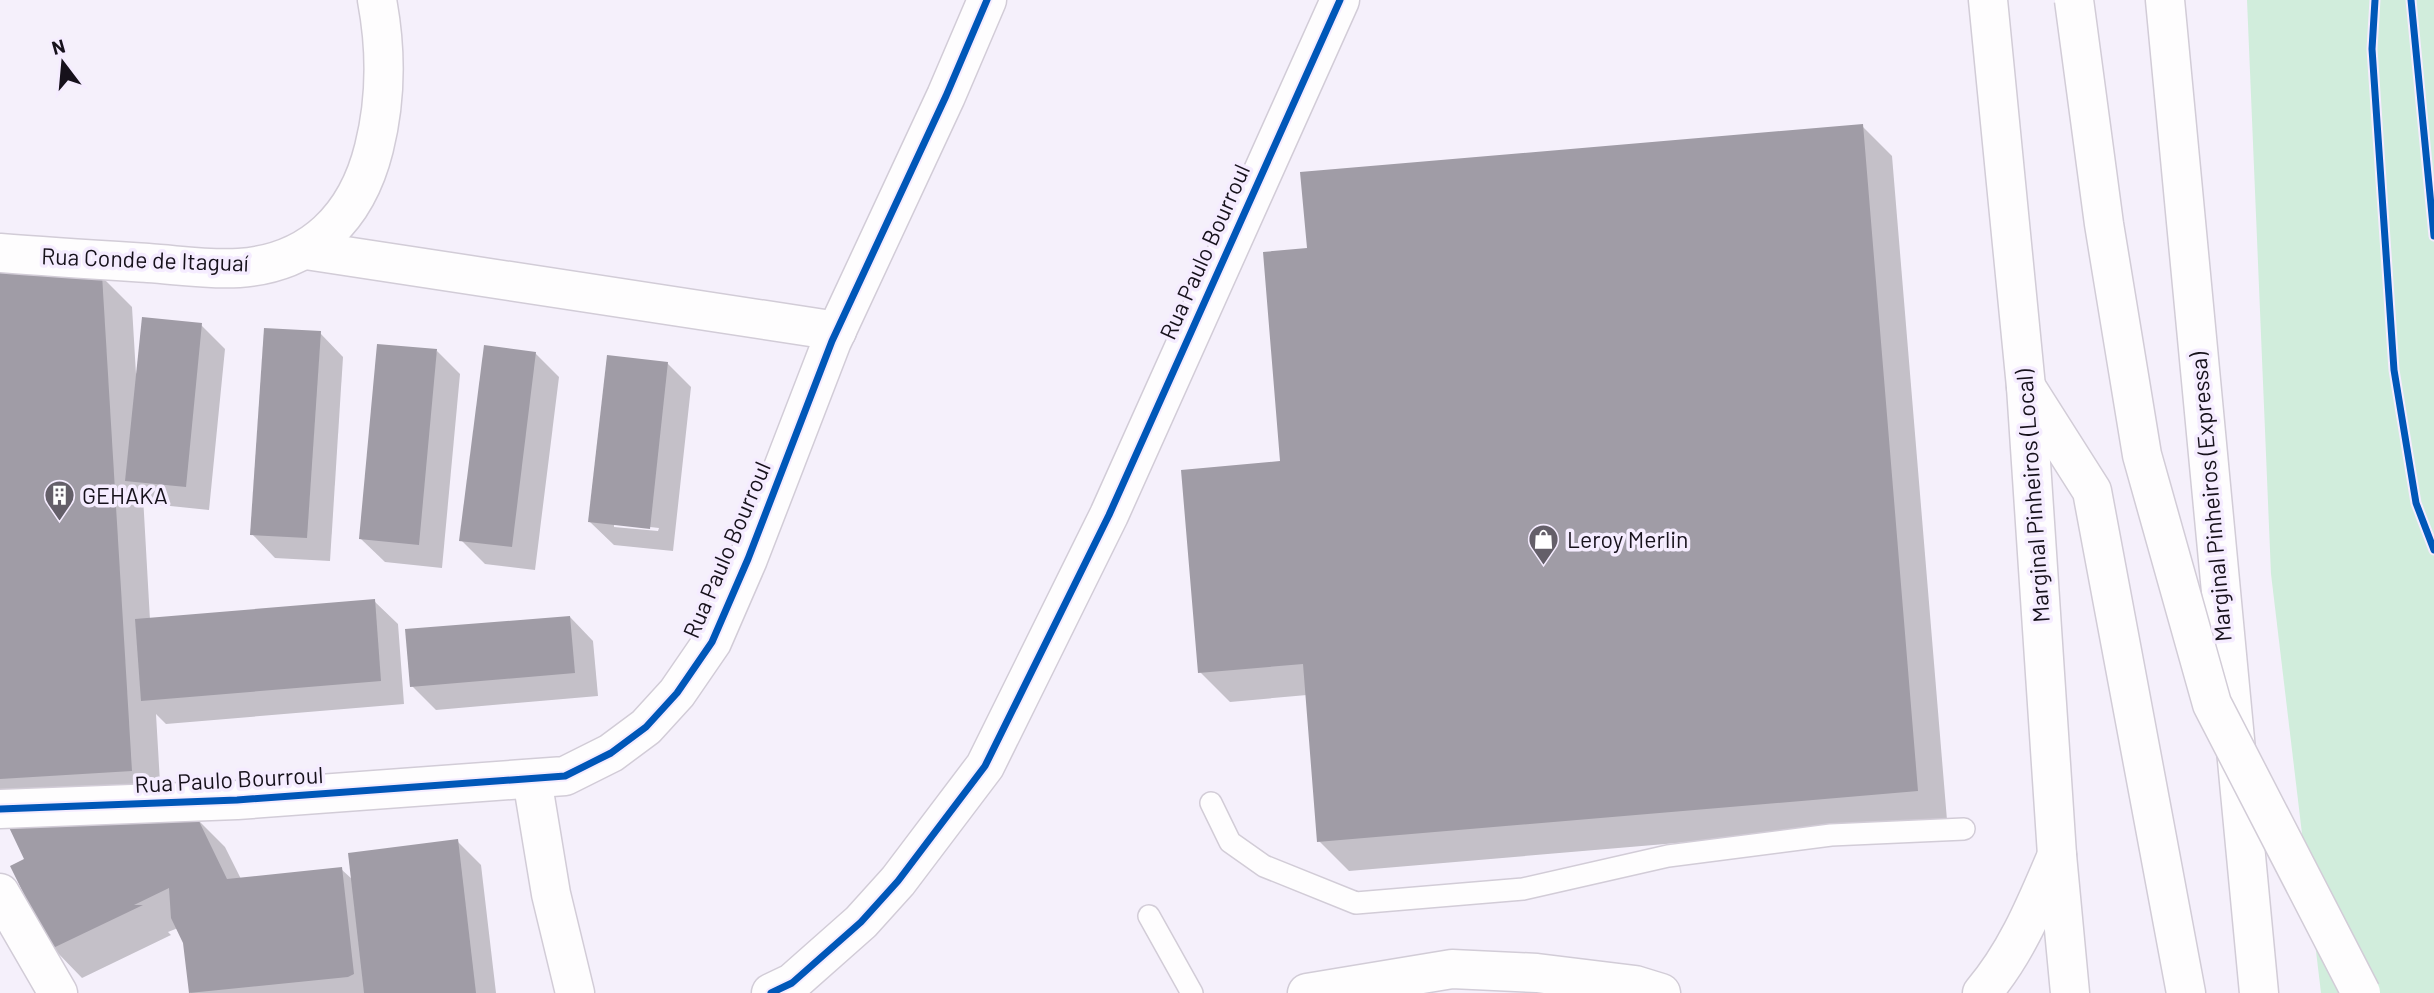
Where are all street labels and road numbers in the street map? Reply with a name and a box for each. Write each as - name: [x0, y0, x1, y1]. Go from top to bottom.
- street label: Rua Paulo Bourroul: [1153, 160, 1255, 344]
- street label: Rua Conde de Itaguaí: [41, 241, 249, 277]
- street label: Marginal Pinheiros (Expressa): [2183, 350, 2237, 643]
- street label: Marginal Pinheiros (Local): [2009, 368, 2055, 624]
- street label: Rua Paulo Bourroul: [676, 457, 776, 642]
- street label: Rua Paulo Bourroul: [134, 760, 324, 798]

